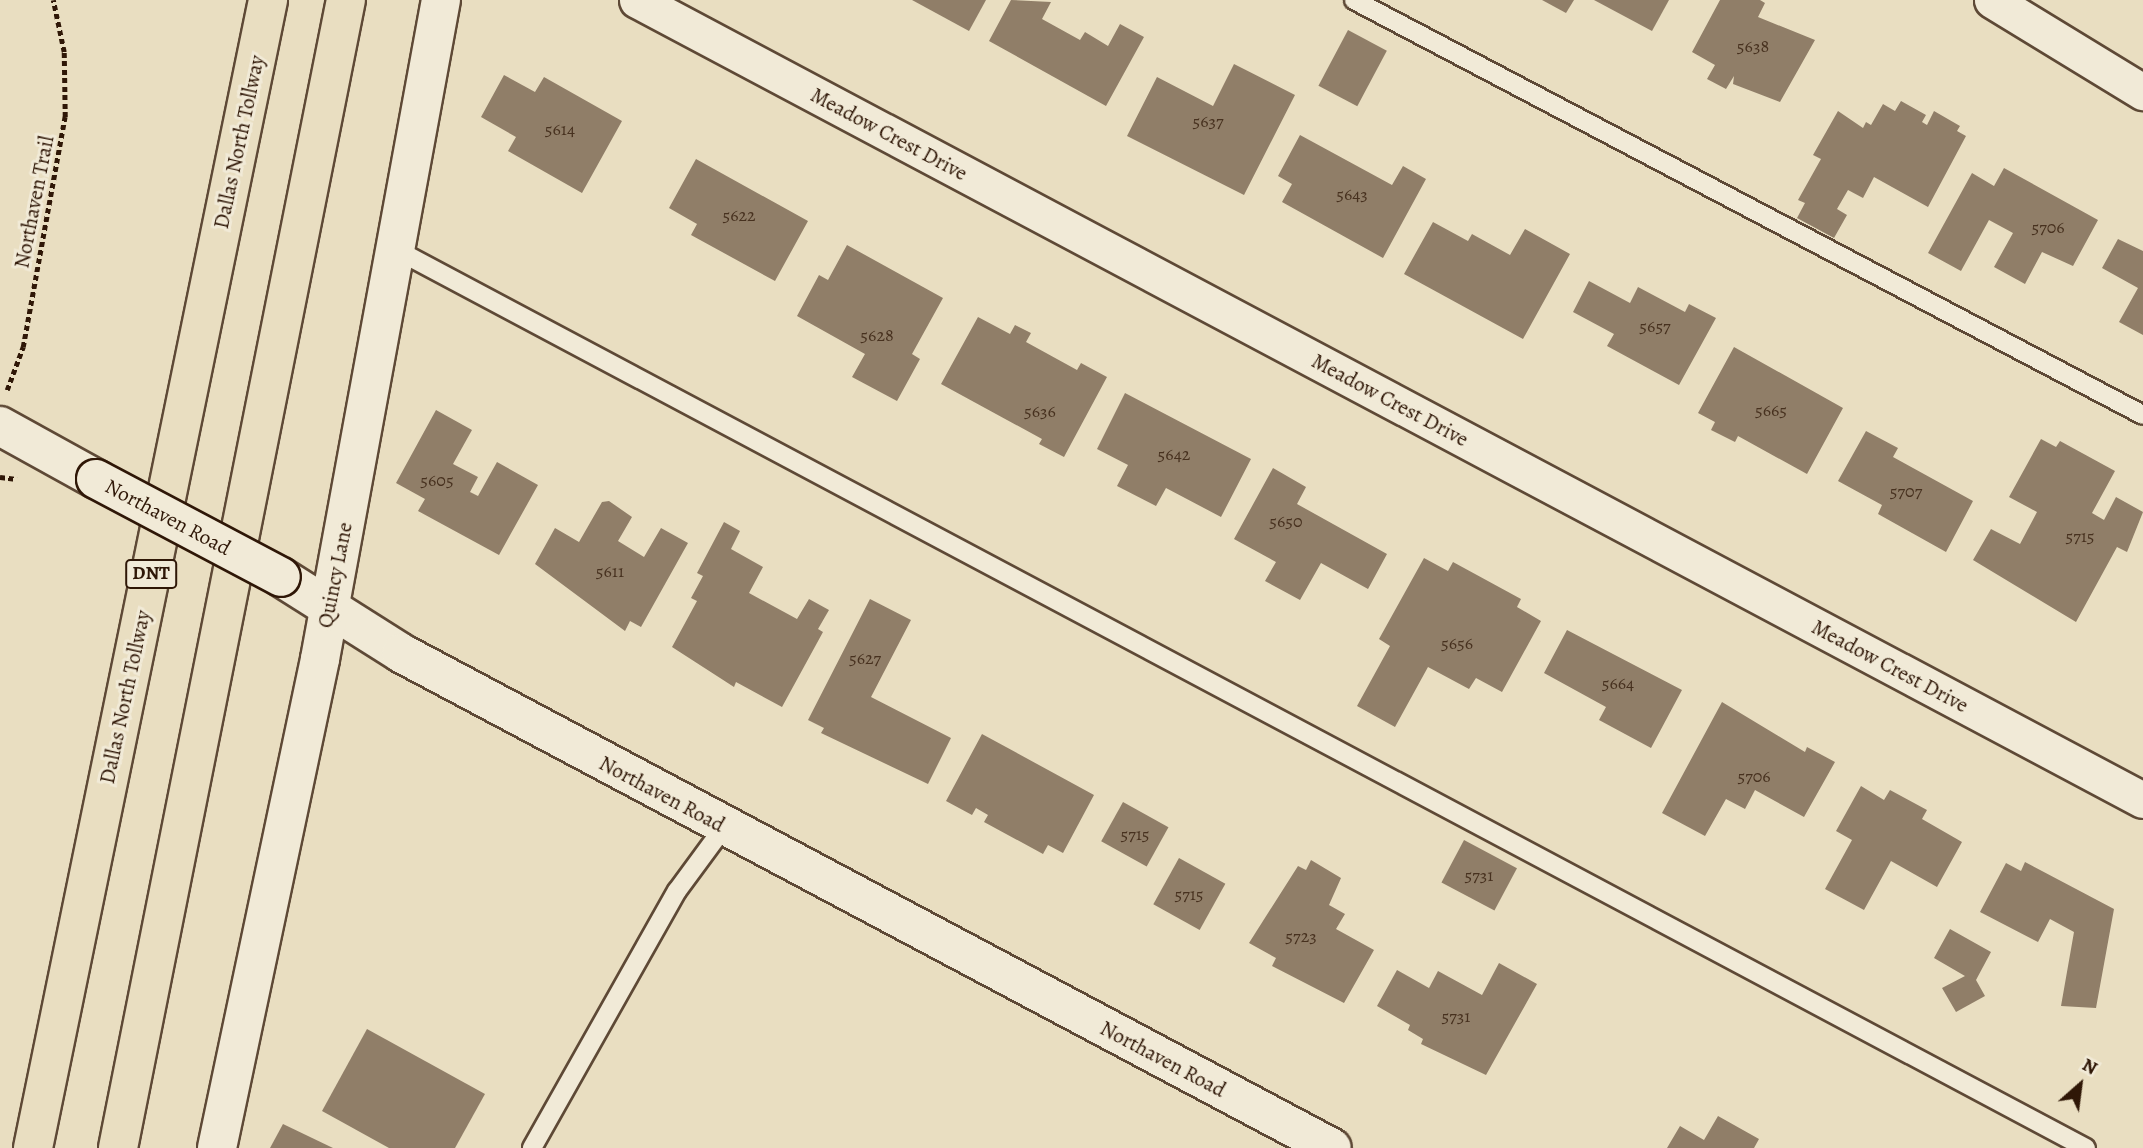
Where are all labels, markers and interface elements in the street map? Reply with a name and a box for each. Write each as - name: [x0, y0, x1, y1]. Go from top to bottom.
- house number: 5638: [1737, 35, 1769, 57]
- street label: Dallas North Tollway: [208, 53, 270, 231]
- street label: Meadow Crest Drive: [806, 82, 972, 186]
- house number: 5637: [1192, 110, 1224, 132]
- house number: 5614: [545, 118, 575, 140]
- street label: Northaven Trail: [9, 134, 59, 270]
- house number: 5643: [1336, 183, 1368, 205]
- house number: 5622: [722, 204, 756, 226]
- house number: 5706: [2031, 216, 2065, 238]
- house number: 5657: [1639, 315, 1671, 337]
- house number: 5628: [860, 324, 894, 346]
- street label: Meadow Crest Drive: [1307, 348, 1473, 452]
- house number: 5665: [1755, 399, 1787, 421]
- house number: 5636: [1024, 400, 1056, 422]
- house number: 5642: [1158, 443, 1190, 465]
- house number: 5605: [420, 469, 454, 491]
- street label: Northaven Road: [101, 473, 235, 561]
- house number: 5707: [1890, 480, 1922, 502]
- house number: 5650: [1269, 510, 1303, 532]
- street label: Quincy Lane: [312, 520, 358, 630]
- house number: 5715: [2065, 525, 2095, 547]
- road number: DNT: [125, 558, 177, 590]
- house number: 5611: [596, 560, 624, 582]
- street label: Dallas North Tollway: [94, 608, 156, 786]
- street label: Meadow Crest Drive: [1807, 614, 1973, 718]
- house number: 5656: [1441, 632, 1473, 654]
- house number: 5627: [849, 647, 881, 669]
- house number: 5664: [1602, 672, 1634, 694]
- street label: Northaven Road: [595, 750, 729, 838]
- house number: 5706: [1737, 765, 1771, 787]
- house number: 5715: [1120, 823, 1150, 845]
- house number: 5731: [1465, 864, 1493, 886]
- house number: 5715: [1174, 883, 1204, 905]
- house number: 5723: [1285, 925, 1317, 947]
- house number: 5731: [1442, 1005, 1470, 1027]
- street label: Northaven Road: [1096, 1015, 1230, 1103]
- north arrow: [2045, 1050, 2115, 1120]
- text: N: [2078, 1052, 2102, 1081]

